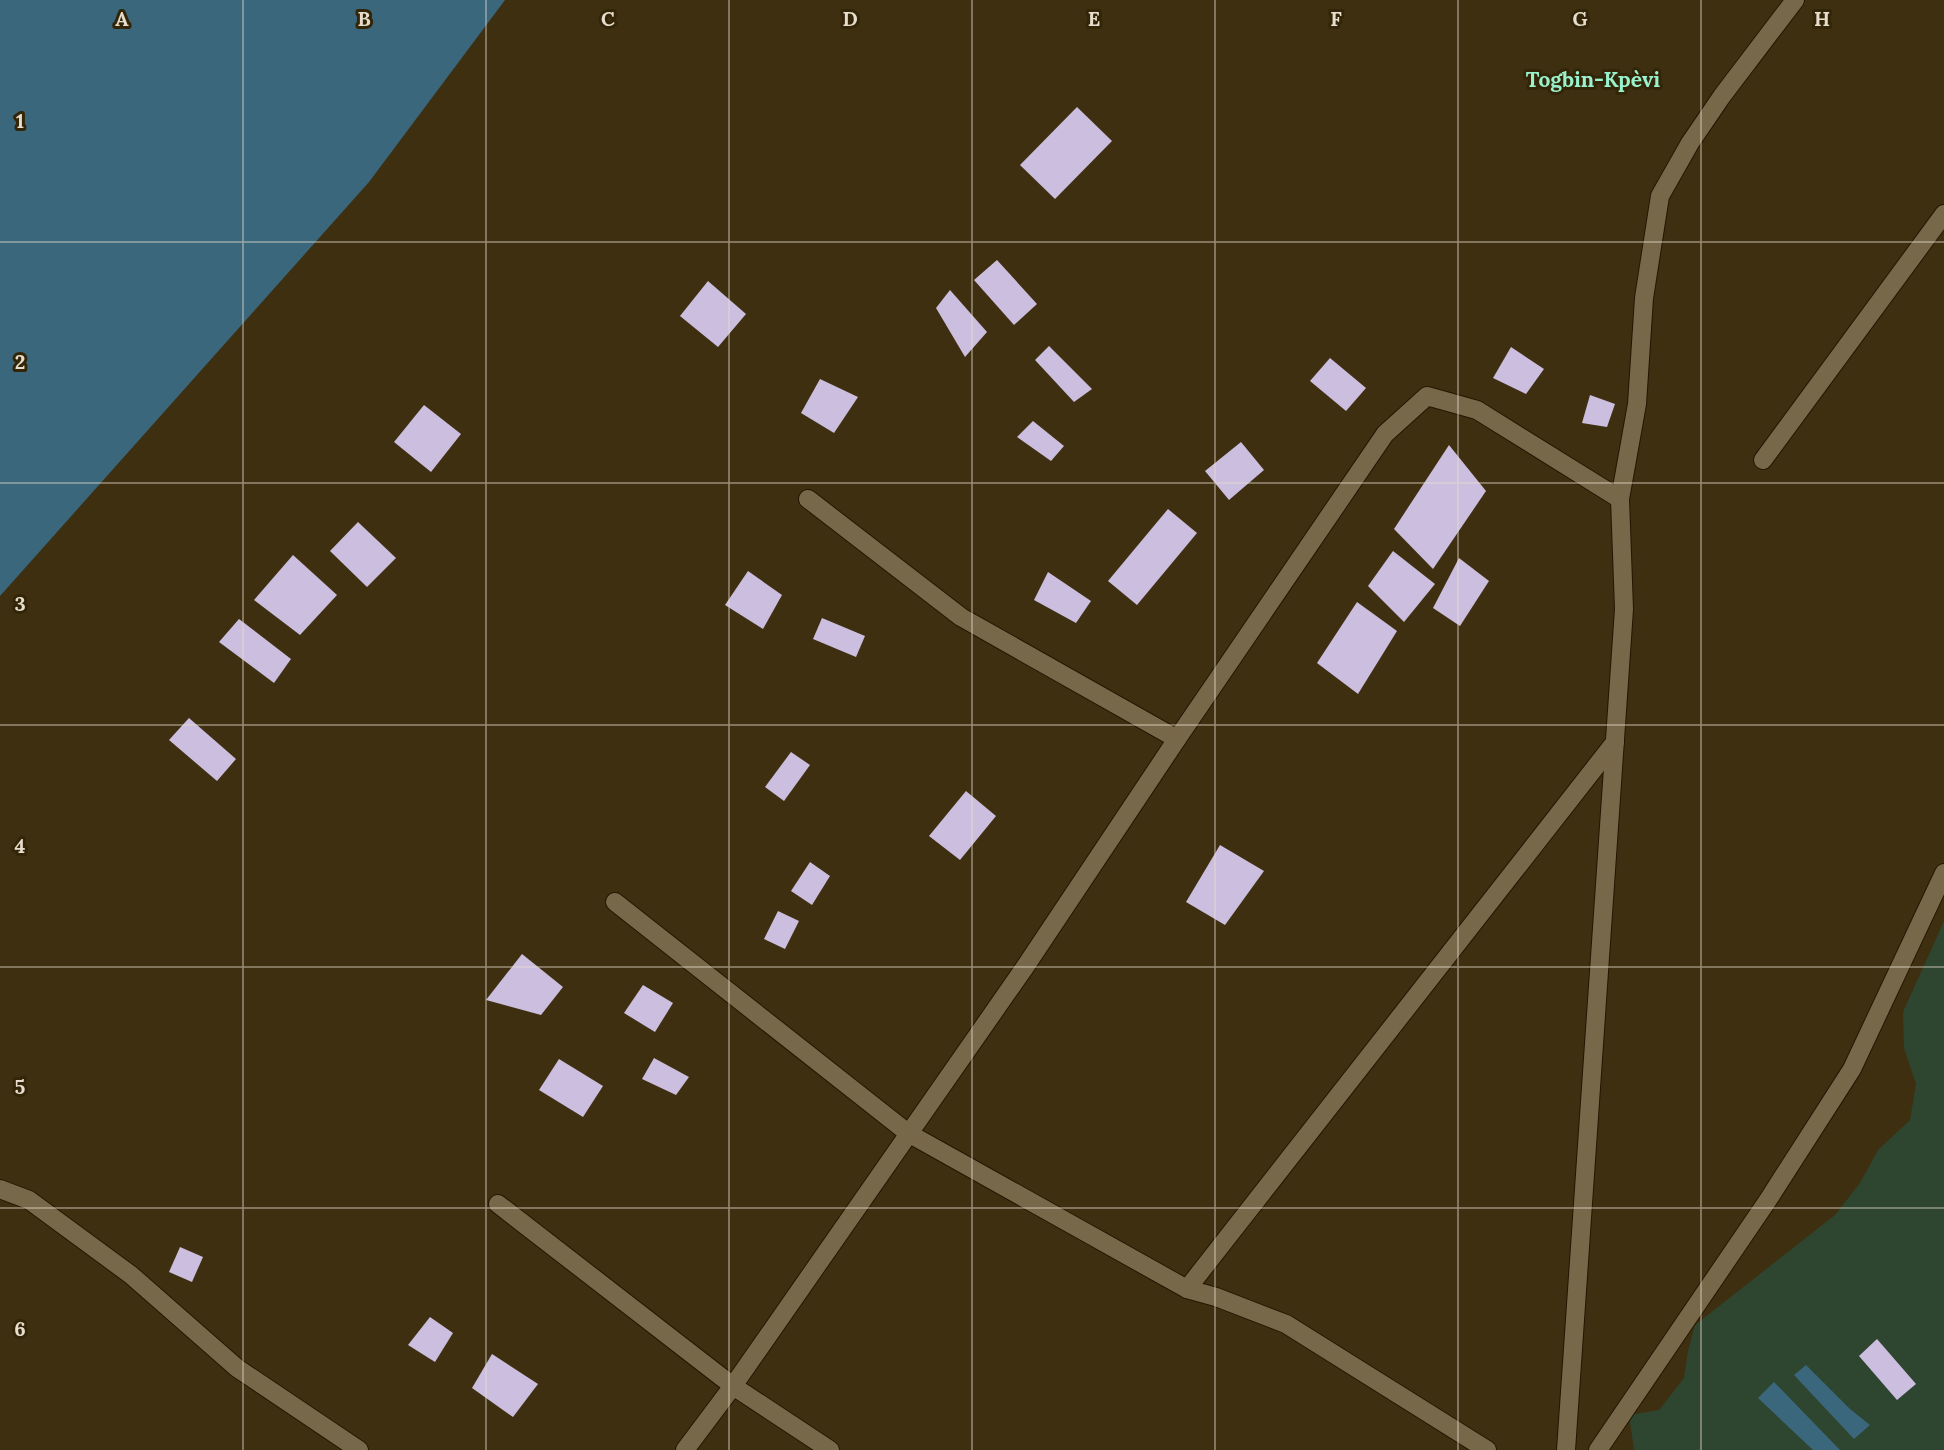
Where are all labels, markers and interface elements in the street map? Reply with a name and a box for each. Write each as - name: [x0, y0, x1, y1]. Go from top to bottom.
- text: A: [115, 6, 129, 31]
- text: B: [357, 6, 371, 31]
- text: C: [601, 6, 615, 31]
- text: D: [842, 6, 858, 31]
- text: E: [1088, 6, 1100, 31]
- text: F: [1330, 6, 1342, 31]
- text: G: [1572, 6, 1588, 31]
- text: H: [1814, 6, 1830, 31]
- district label: Togbin-Kpèvi: [1526, 66, 1660, 93]
- text: 1: [16, 108, 24, 133]
- text: 2: [15, 349, 25, 374]
- text: 3: [14, 591, 26, 616]
- text: 4: [15, 833, 26, 858]
- text: 5: [15, 1074, 26, 1099]
- text: 6: [14, 1316, 26, 1341]

